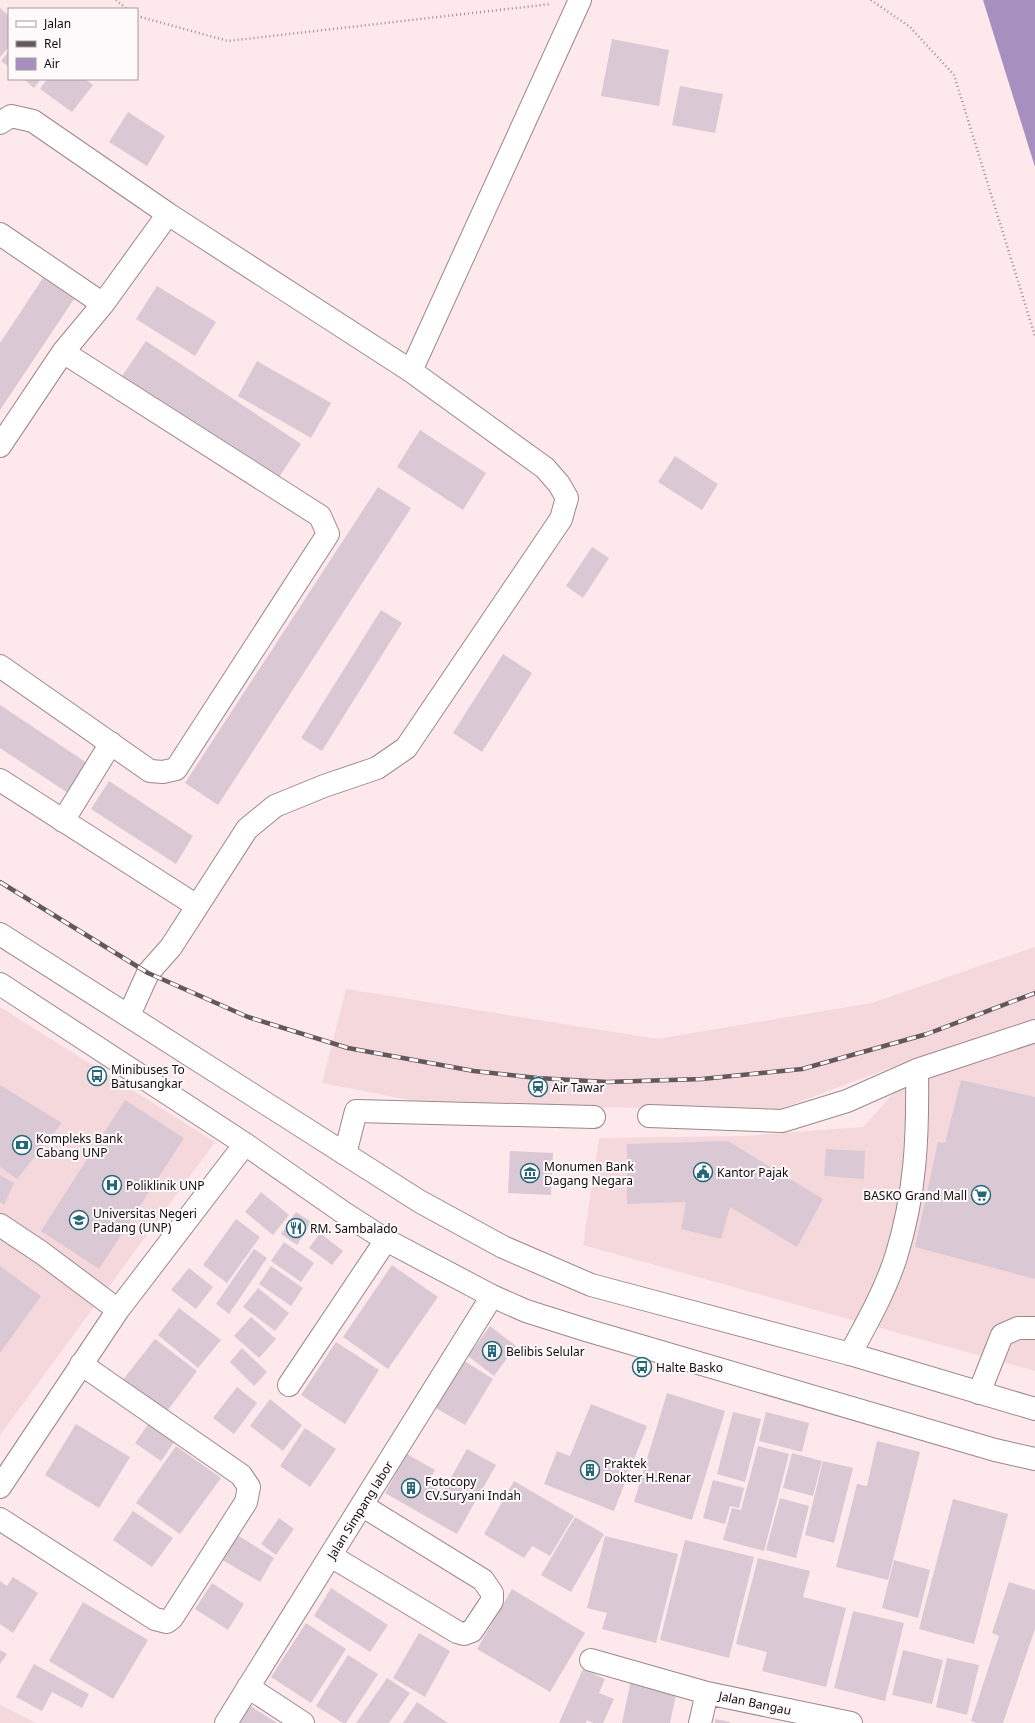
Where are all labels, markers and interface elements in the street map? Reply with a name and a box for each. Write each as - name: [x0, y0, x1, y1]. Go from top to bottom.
- legend: [8, 8, 138, 80]
- text: Jalan: [43, 15, 71, 32]
- text: Rel: [44, 35, 61, 52]
- text: Air: [44, 55, 60, 72]
- place label: Minibuses To Batusangkar: [111, 1061, 185, 1092]
- bus stop icon: Minibuses To Batusangkar: [86, 1065, 108, 1087]
- station icon: Air Tawar: [527, 1076, 549, 1098]
- place label: Air Tawar: [552, 1079, 604, 1096]
- place label: Kompleks Bank Cabang UNP: [36, 1130, 123, 1161]
- bank icon: Kompleks Bank Cabang UNP: [11, 1134, 33, 1156]
- place label: Monumen Bank Dagang Negara: [544, 1158, 634, 1189]
- public building icon: Kantor Pajak: [692, 1161, 714, 1183]
- museum icon: Monumen Bank Dagang Negara: [519, 1162, 541, 1184]
- place label: Kantor Pajak: [717, 1164, 789, 1181]
- hospital icon: Poliklinik UNP: [101, 1174, 123, 1196]
- place label: Poliklinik UNP: [126, 1177, 205, 1194]
- supermarket icon: BASKO Grand Mall: [970, 1184, 992, 1206]
- place label: BASKO Grand Mall: [863, 1187, 967, 1204]
- place label: Universitas Negeri Padang (UNP): [93, 1205, 197, 1236]
- school or university icon: Universitas Negeri Padang (UNP): [68, 1209, 90, 1231]
- restaurant icon: RM. Sambalado: [285, 1217, 307, 1239]
- place label: RM. Sambalado: [310, 1220, 398, 1237]
- building icon: Belibis Selular: [481, 1340, 503, 1362]
- place label: Belibis Selular: [506, 1343, 585, 1360]
- bus stop icon: Halte Basko: [631, 1356, 653, 1378]
- place label: Halte Basko: [656, 1359, 723, 1376]
- place label: Praktek Dokter H.Renar: [604, 1455, 691, 1486]
- street label: Jalan Simpang labor: [322, 1458, 397, 1563]
- building icon: Praktek Dokter H.Renar: [579, 1459, 601, 1481]
- place label: Fotocopy CV.Suryani Indah: [425, 1473, 521, 1504]
- building icon: Fotocopy CV.Suryani Indah: [400, 1477, 422, 1499]
- street label: Jalan Bangau: [716, 1687, 793, 1719]

